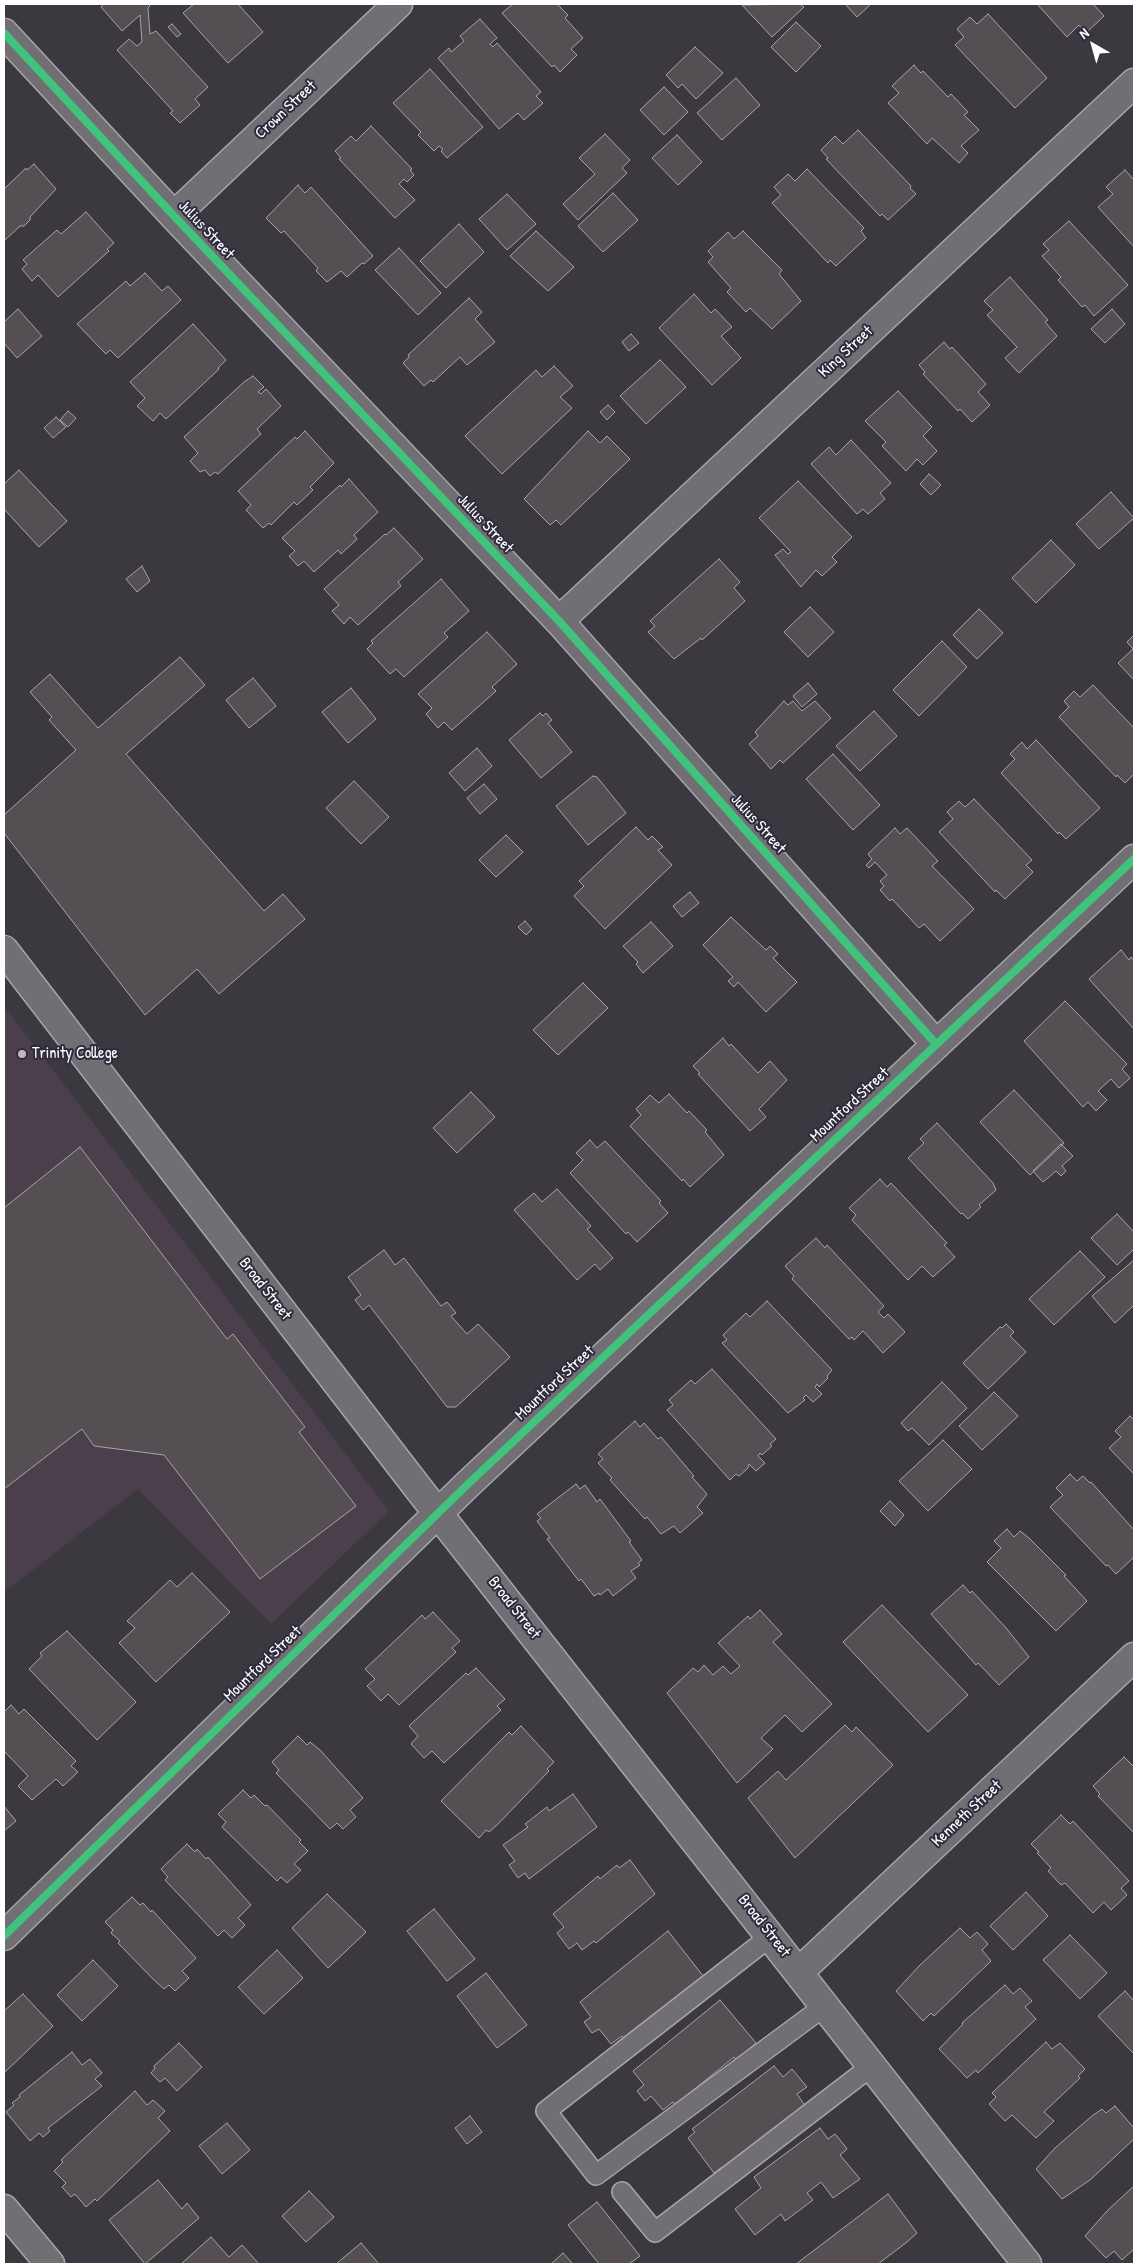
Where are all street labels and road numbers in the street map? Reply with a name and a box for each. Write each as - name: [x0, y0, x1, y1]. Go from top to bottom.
- street label: Crown Street: [251, 77, 321, 143]
- street label: Julius Street: [174, 197, 238, 263]
- street label: King Street: [815, 322, 877, 382]
- street label: Julius Street: [453, 491, 517, 557]
- street label: Julius Street: [726, 790, 790, 858]
- street label: Mountford Street: [807, 1064, 893, 1146]
- street label: Broad Street: [235, 1254, 295, 1324]
- street label: Mountford Street: [512, 1342, 598, 1424]
- street label: Broad Street: [484, 1573, 544, 1643]
- street label: Mountford Street: [220, 1622, 306, 1706]
- street label: Kenneth Street: [928, 1777, 1006, 1851]
- street label: Broad Street: [734, 1891, 794, 1961]

